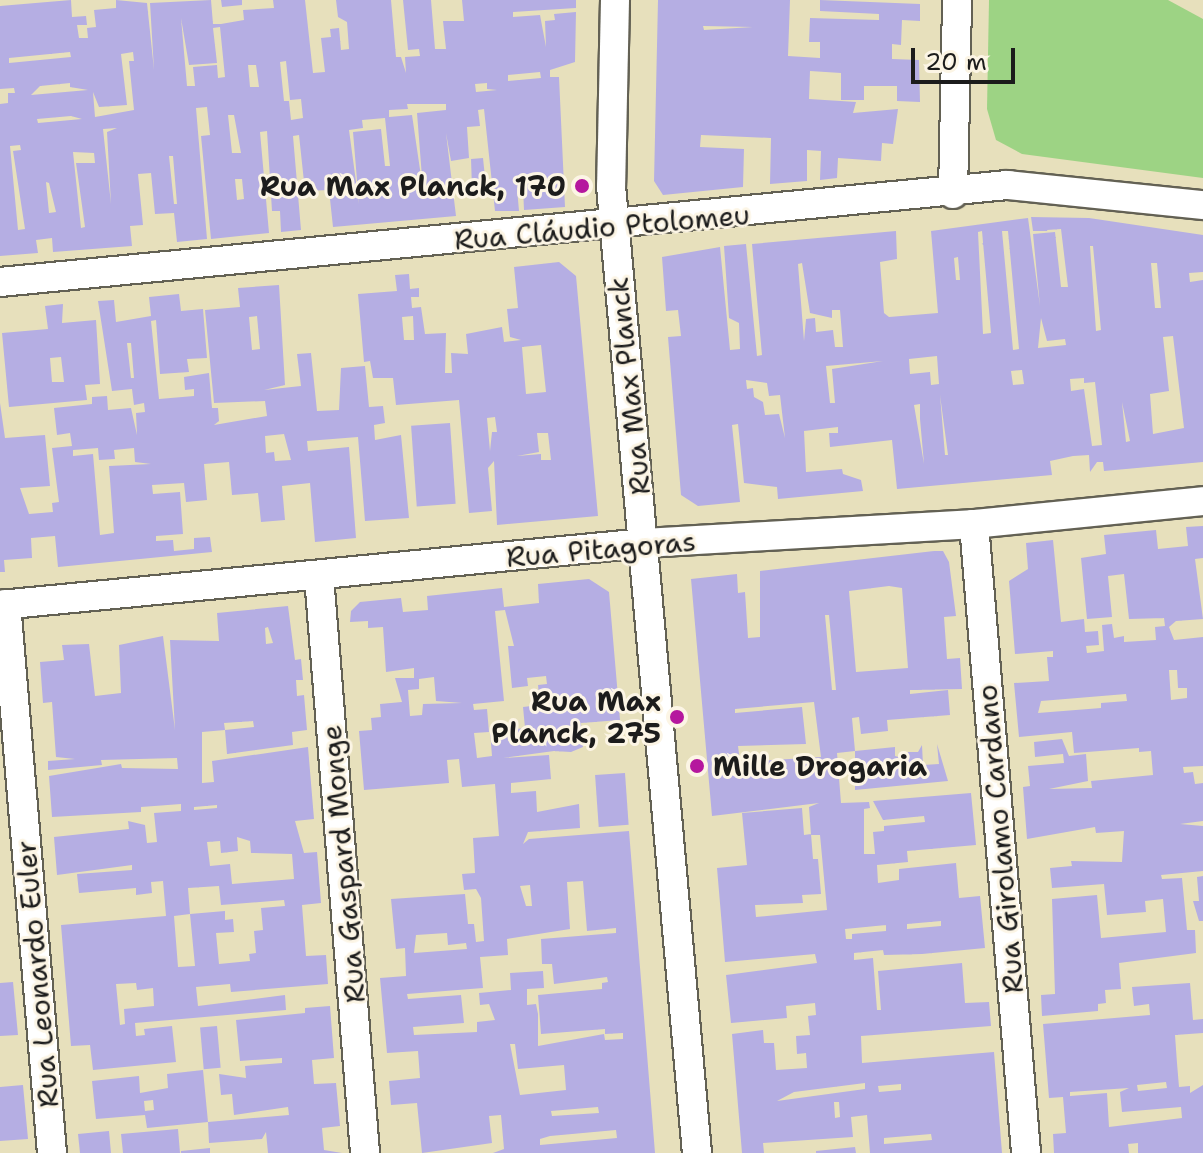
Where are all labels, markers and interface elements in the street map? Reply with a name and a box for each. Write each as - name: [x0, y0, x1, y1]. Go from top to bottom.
- scale bar: [915, 32, 1019, 82]
- text: 20 m: [925, 46, 987, 78]
- place label: Rua Max Planck, 170: [260, 169, 566, 203]
- marker: Rua Max Planck, 170: [573, 177, 591, 195]
- street label: Rua Cláudio Ptolomeu: [453, 197, 751, 257]
- street label: Rua Max Planck: [601, 275, 657, 497]
- street label: Rua Pitagoras: [505, 524, 697, 574]
- street label: Rua Girolamo Cardano: [970, 683, 1030, 995]
- place label: Rua Max Planck, 275: [491, 684, 661, 750]
- marker: Rua Max Planck, 275: [668, 708, 686, 726]
- street label: Rua Gaspard Monge: [314, 724, 372, 1004]
- place label: Mille Drogaria: [713, 749, 927, 783]
- marker: Mille Drogaria: [688, 757, 706, 775]
- street label: Rua Leonardo Euler: [9, 839, 65, 1109]

